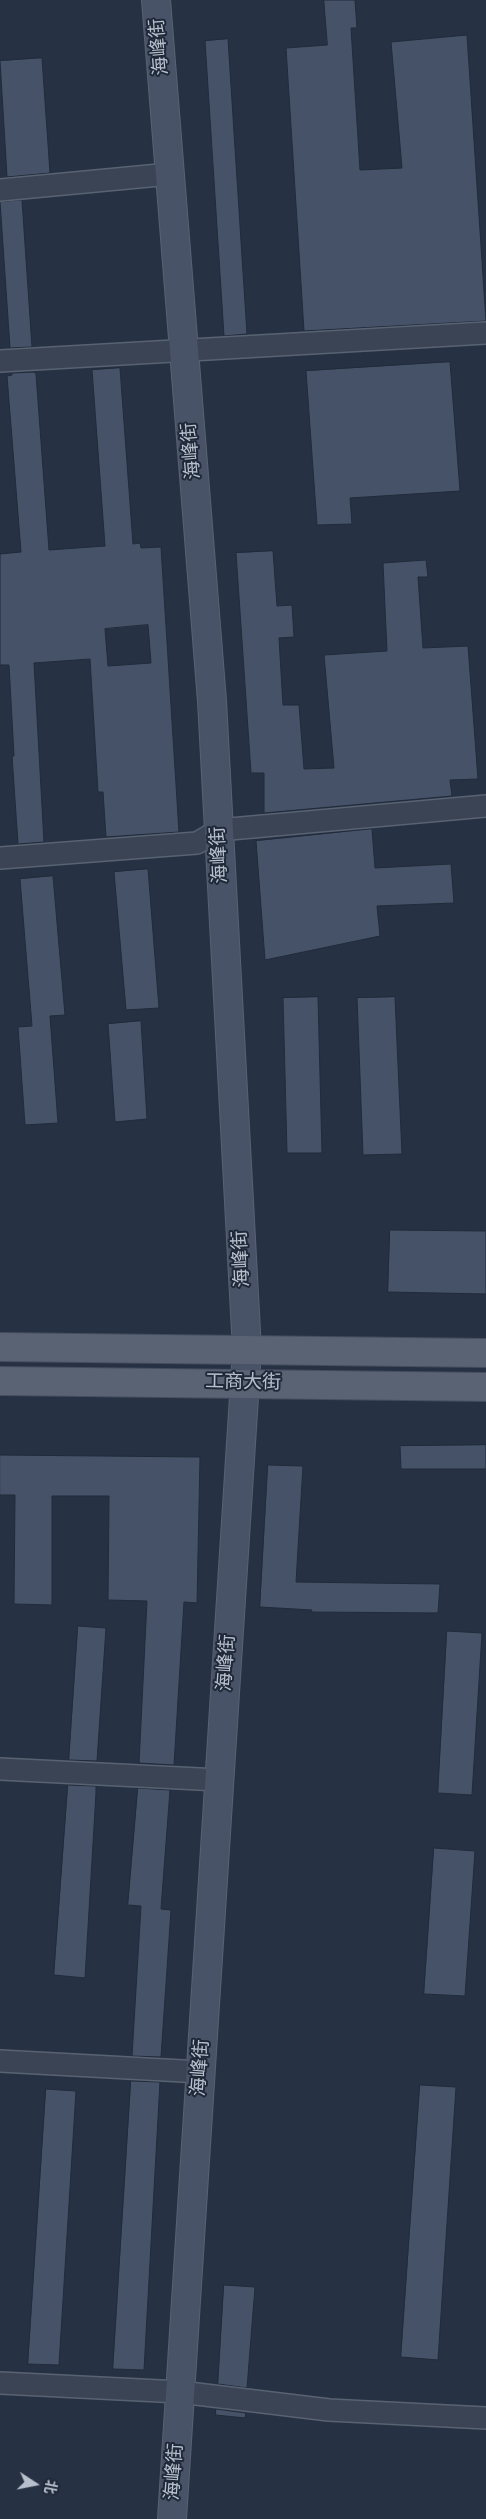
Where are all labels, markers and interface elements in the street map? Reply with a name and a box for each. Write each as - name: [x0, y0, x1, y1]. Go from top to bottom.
- street label: 海峰街: [146, 18, 174, 76]
- street label: 海峰街: [178, 422, 206, 480]
- street label: 海峰街: [207, 826, 233, 884]
- street label: 海峰街: [229, 1230, 255, 1288]
- street label: 工商大街: [205, 1371, 281, 1395]
- street label: 海峰街: [214, 1634, 240, 1692]
- street label: 海峰街: [188, 2039, 214, 2097]
- street label: 海峰街: [162, 2443, 188, 2501]
- north arrow: [10, 2459, 60, 2509]
- text: 北: [41, 2478, 60, 2495]

